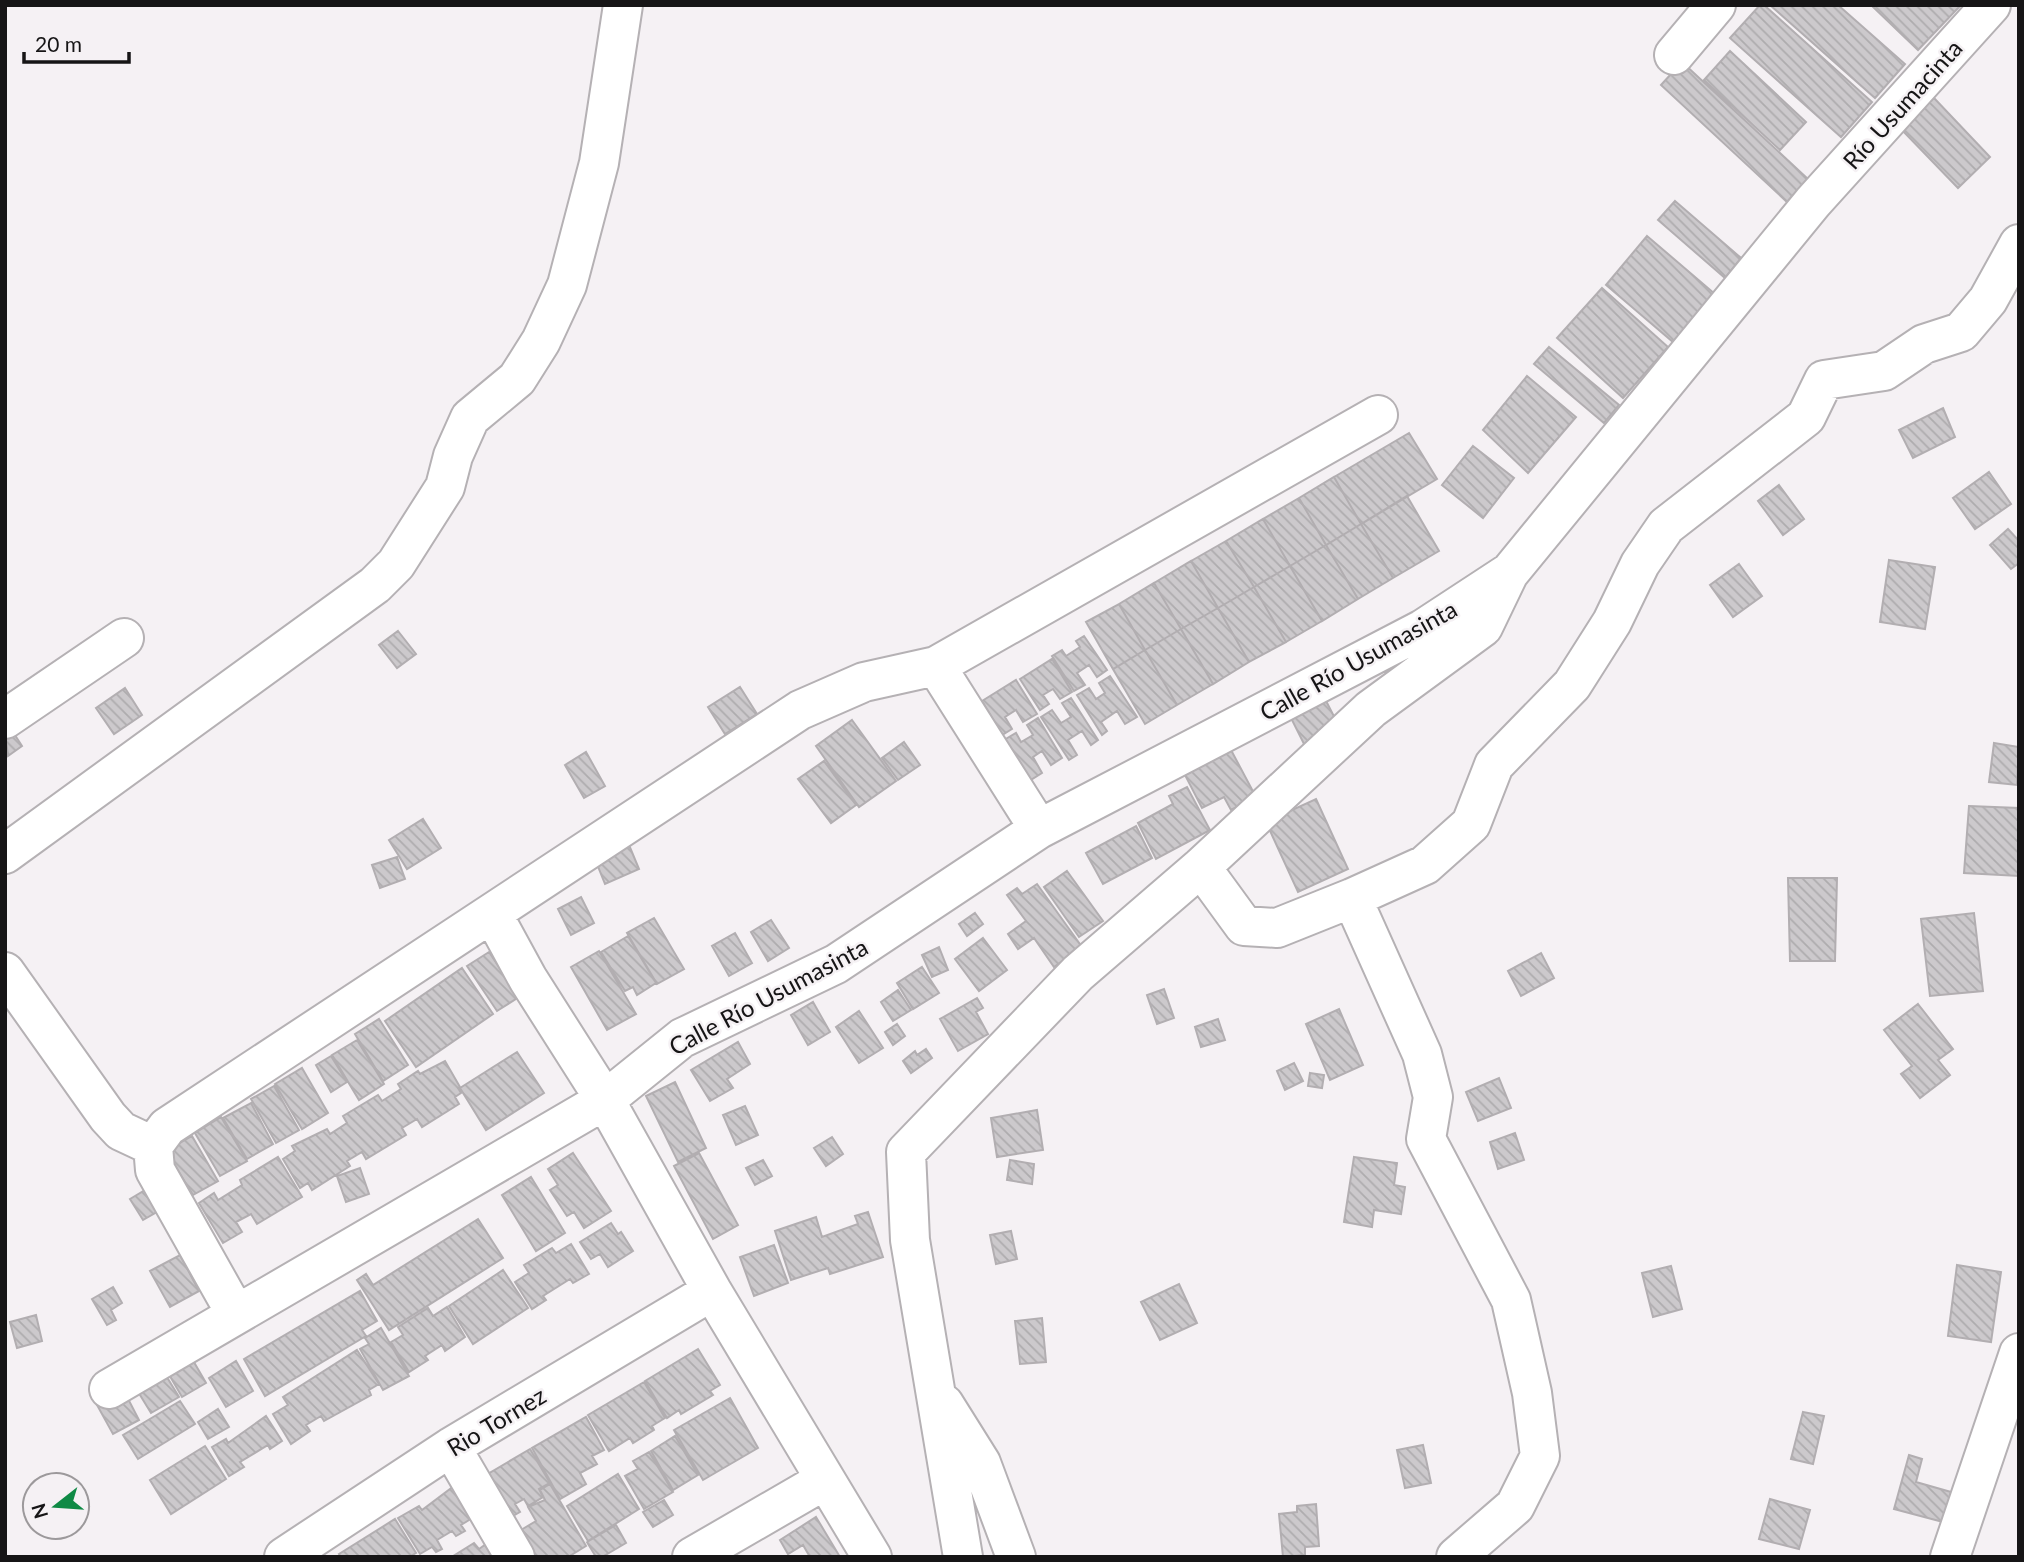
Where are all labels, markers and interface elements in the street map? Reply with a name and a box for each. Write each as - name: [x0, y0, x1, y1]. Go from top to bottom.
- scale bar: [24, 21, 130, 65]
- text: 20 m: [35, 31, 82, 56]
- street label: Río Usumacinta: [1836, 33, 1968, 175]
- street label: Calle Río Usumasinta: [1254, 594, 1462, 726]
- street label: Calle Río Usumasinta: [664, 931, 872, 1061]
- street label: Rio Tornez: [441, 1380, 551, 1462]
- north arrow: [21, 1471, 91, 1541]
- text: N: [26, 1501, 52, 1521]

